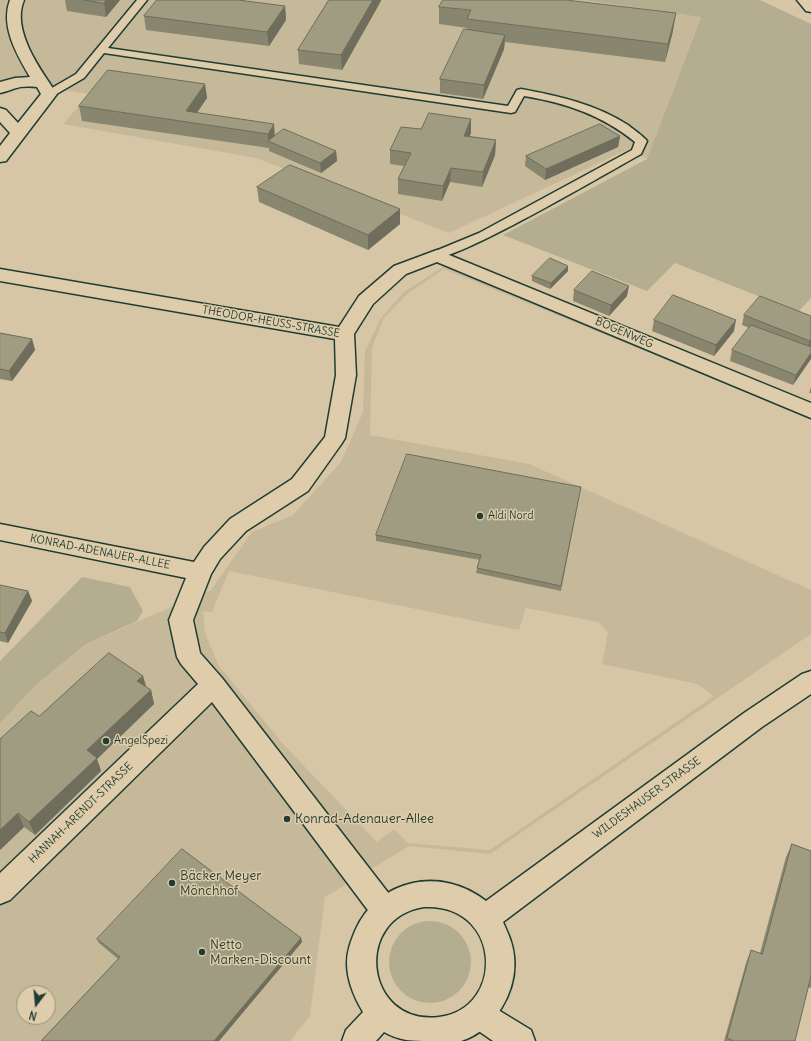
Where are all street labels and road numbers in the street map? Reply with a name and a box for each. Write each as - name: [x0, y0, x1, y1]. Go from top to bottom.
- street label: THEODOR-HEUSS-STRASSE: [201, 303, 341, 341]
- street label: BOGENWEG: [593, 315, 655, 351]
- street label: KONRAD-ADENAUER-ALLEE: [29, 532, 171, 572]
- street label: WILDESHAUSER STRASSE: [590, 754, 704, 842]
- street label: HANNAH-ARENDT-STRASSE: [26, 760, 136, 866]

